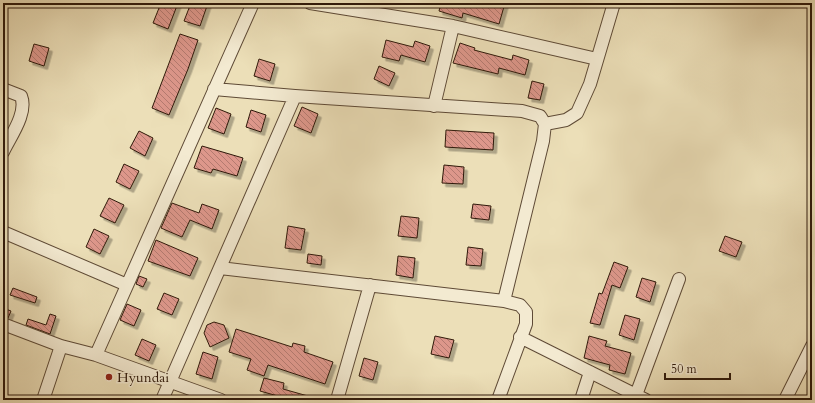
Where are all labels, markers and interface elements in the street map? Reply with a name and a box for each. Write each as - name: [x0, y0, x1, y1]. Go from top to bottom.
- scale bar: [665, 355, 730, 381]
- text: 50 m: [671, 361, 698, 377]
- place label: Hyundai: [117, 368, 169, 387]
- marker: Hyundai: [104, 372, 114, 382]

